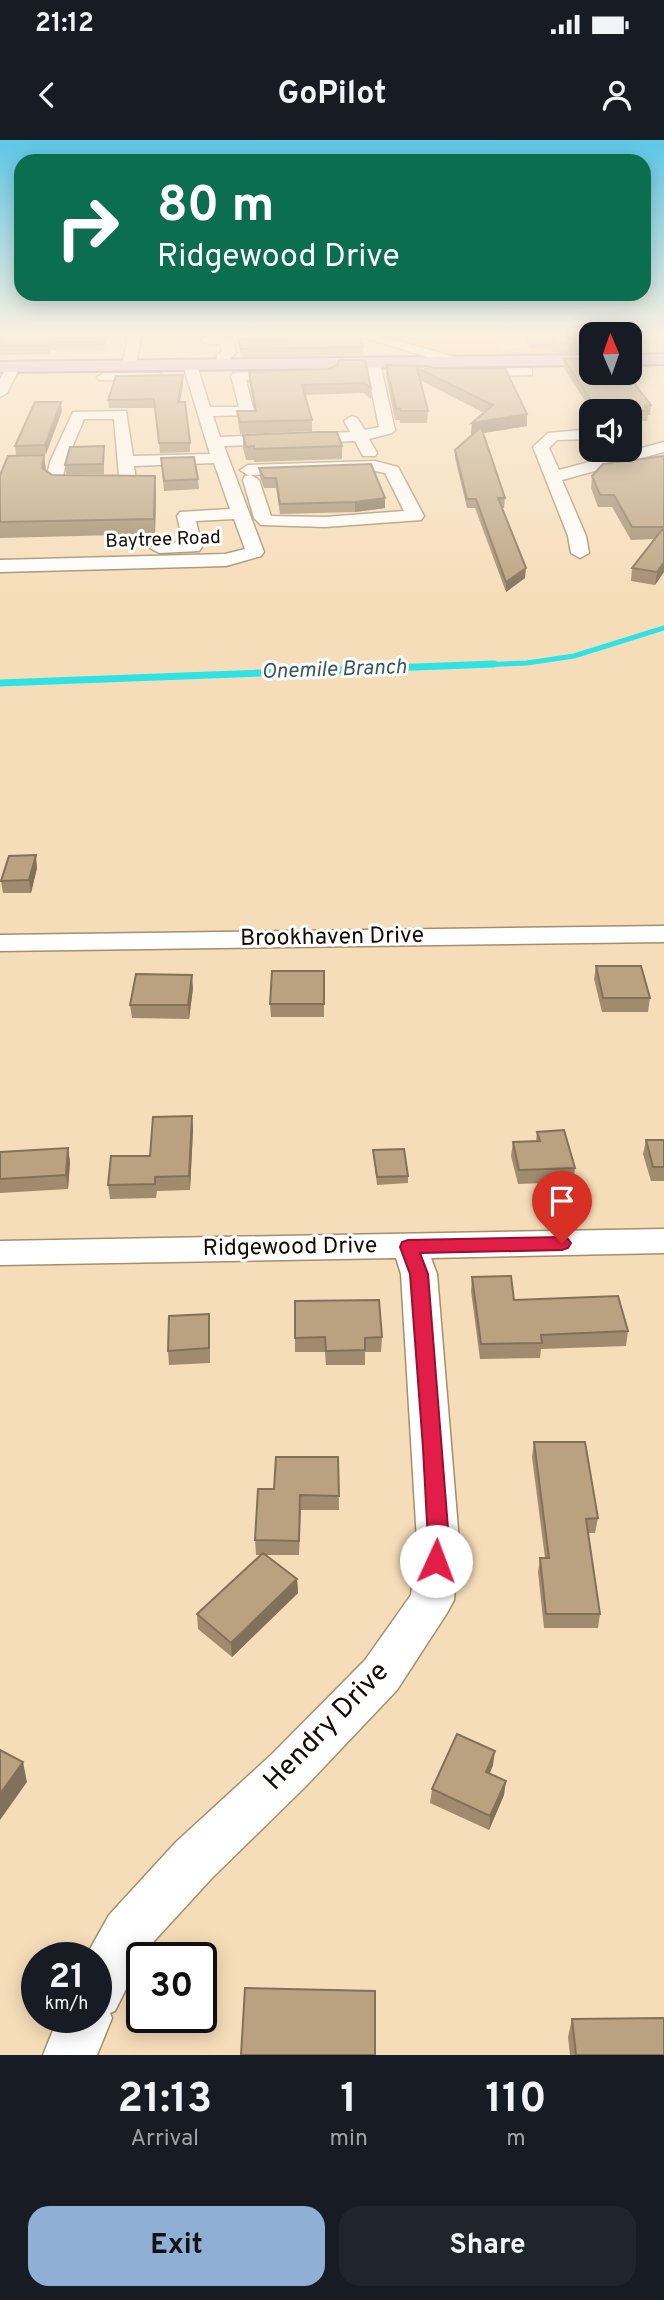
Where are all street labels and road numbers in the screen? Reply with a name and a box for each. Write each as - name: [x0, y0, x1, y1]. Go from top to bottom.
- street label: Baytree Road: [105, 526, 221, 554]
- street label: Brookhaven Drive: [240, 922, 424, 954]
- street label: Ridgewood Drive: [203, 1232, 377, 1264]
- street label: Hendry Drive: [256, 1655, 398, 1799]

